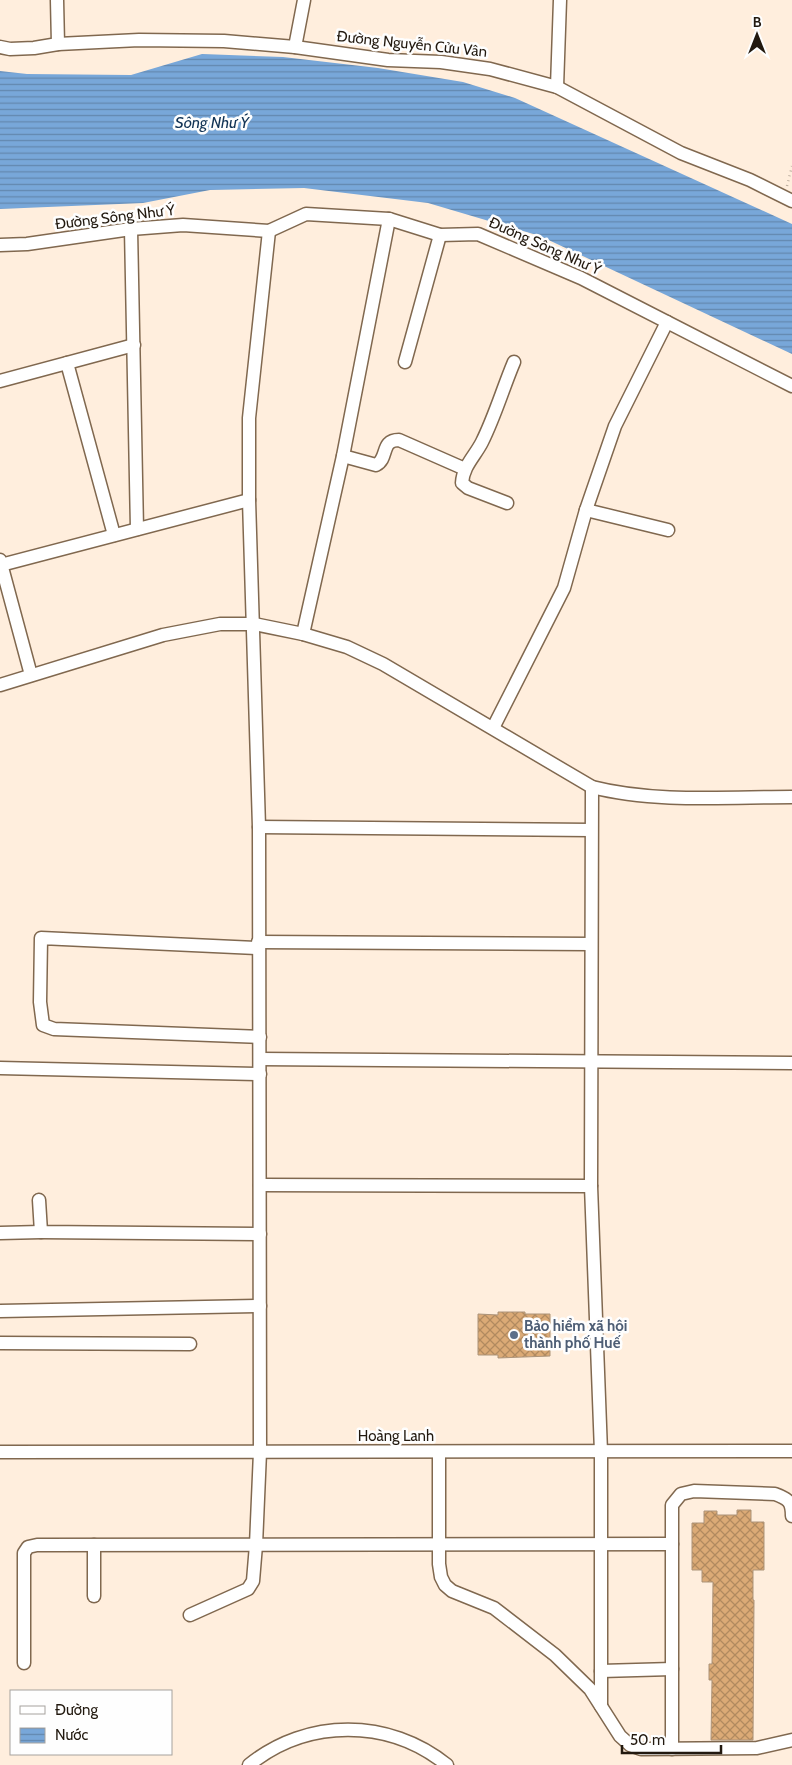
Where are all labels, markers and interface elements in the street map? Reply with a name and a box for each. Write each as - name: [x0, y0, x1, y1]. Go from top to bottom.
- north arrow: [732, 10, 782, 60]
- text: B: [753, 13, 762, 31]
- street label: Đường Nguyễn Cửu Vân: [336, 27, 488, 61]
- water label: Sông Như Ý: [175, 112, 250, 132]
- street label: Đường Sông Như Ý: [54, 200, 177, 233]
- street label: Đường Sông Như Ý: [486, 212, 605, 279]
- place label: Bảo hiểm xã hội thành phố Huế: [524, 1317, 627, 1352]
- marker: Bảo hiểm xã hội thành phố Huế: [508, 1329, 520, 1341]
- street label: Hoàng Lanh: [358, 1427, 434, 1445]
- legend: [10, 1690, 172, 1755]
- text: Đường: [55, 1701, 98, 1719]
- scale bar: [622, 1722, 721, 1754]
- text: Nước: [55, 1726, 89, 1744]
- text: 50 m: [630, 1731, 665, 1749]

